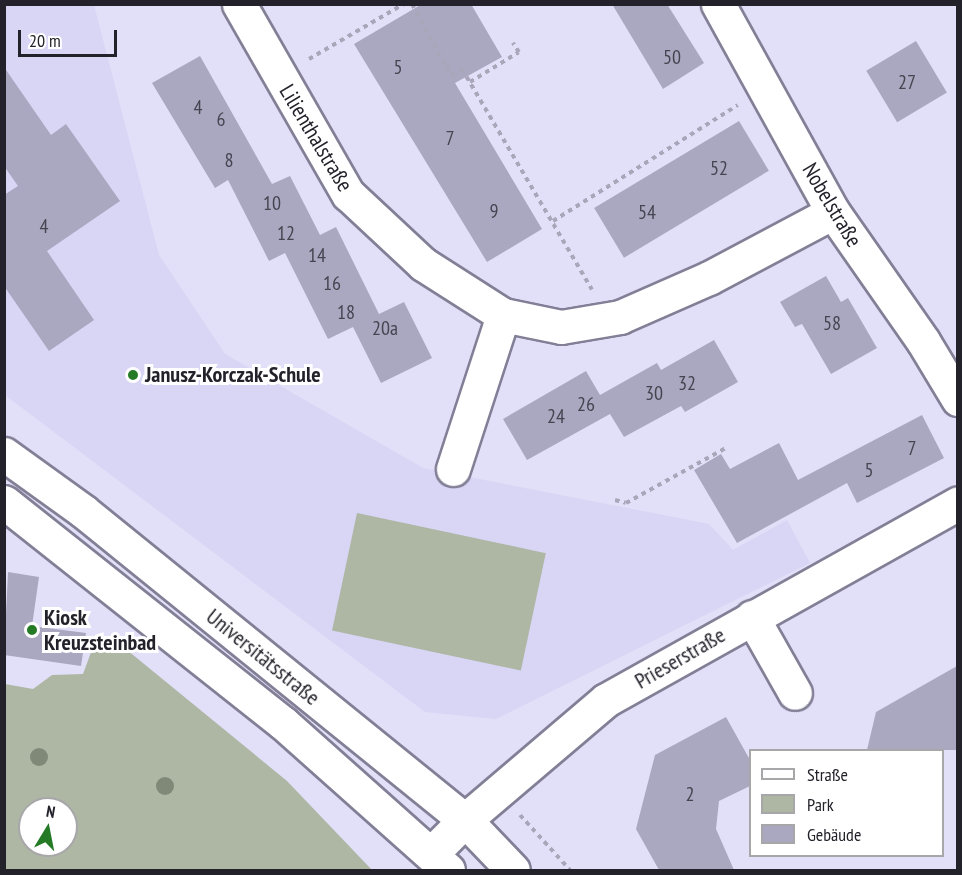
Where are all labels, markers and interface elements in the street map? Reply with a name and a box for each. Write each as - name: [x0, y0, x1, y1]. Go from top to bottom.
- scale bar: [21, 18, 120, 56]
- text: 20 m: [29, 29, 61, 52]
- house number: 50: [663, 45, 681, 69]
- house number: 5: [394, 55, 402, 79]
- house number: 27: [898, 70, 916, 94]
- street label: Lilienthalstraße: [274, 80, 358, 196]
- house number: 4: [194, 95, 202, 119]
- house number: 6: [217, 107, 225, 131]
- house number: 7: [446, 126, 454, 150]
- house number: 8: [225, 148, 233, 172]
- house number: 52: [710, 156, 728, 180]
- street label: Nobelstraße: [797, 158, 867, 252]
- house number: 10: [263, 191, 281, 215]
- house number: 9: [490, 199, 498, 223]
- house number: 54: [638, 200, 656, 224]
- house number: 4: [40, 214, 48, 238]
- house number: 12: [277, 221, 295, 245]
- house number: 14: [308, 243, 326, 267]
- house number: 16: [323, 271, 341, 295]
- house number: 18: [337, 300, 355, 324]
- house number: 58: [823, 311, 841, 335]
- house number: 20a: [372, 316, 398, 340]
- place label: Janusz-Korczak-Schule: [145, 362, 321, 388]
- marker: Janusz-Korczak-Schule: [126, 368, 140, 382]
- house number: 32: [678, 371, 696, 395]
- house number: 30: [645, 381, 663, 405]
- house number: 26: [577, 392, 595, 416]
- house number: 24: [547, 404, 565, 428]
- house number: 7: [908, 436, 916, 460]
- house number: 5: [865, 458, 873, 482]
- street label: Universitätsstraße: [201, 603, 325, 711]
- place label: Kiosk Kreuzsteinbad: [44, 604, 156, 656]
- street label: Prieserstraße: [630, 622, 730, 694]
- marker: Kiosk Kreuzsteinbad: [25, 623, 39, 637]
- legend: [749, 749, 944, 857]
- text: Straße: [807, 763, 848, 786]
- house number: 2: [686, 782, 694, 806]
- text: Park: [807, 793, 834, 816]
- north arrow: [18, 797, 78, 857]
- text: N: [45, 801, 57, 822]
- text: Gebäude: [807, 823, 861, 846]

